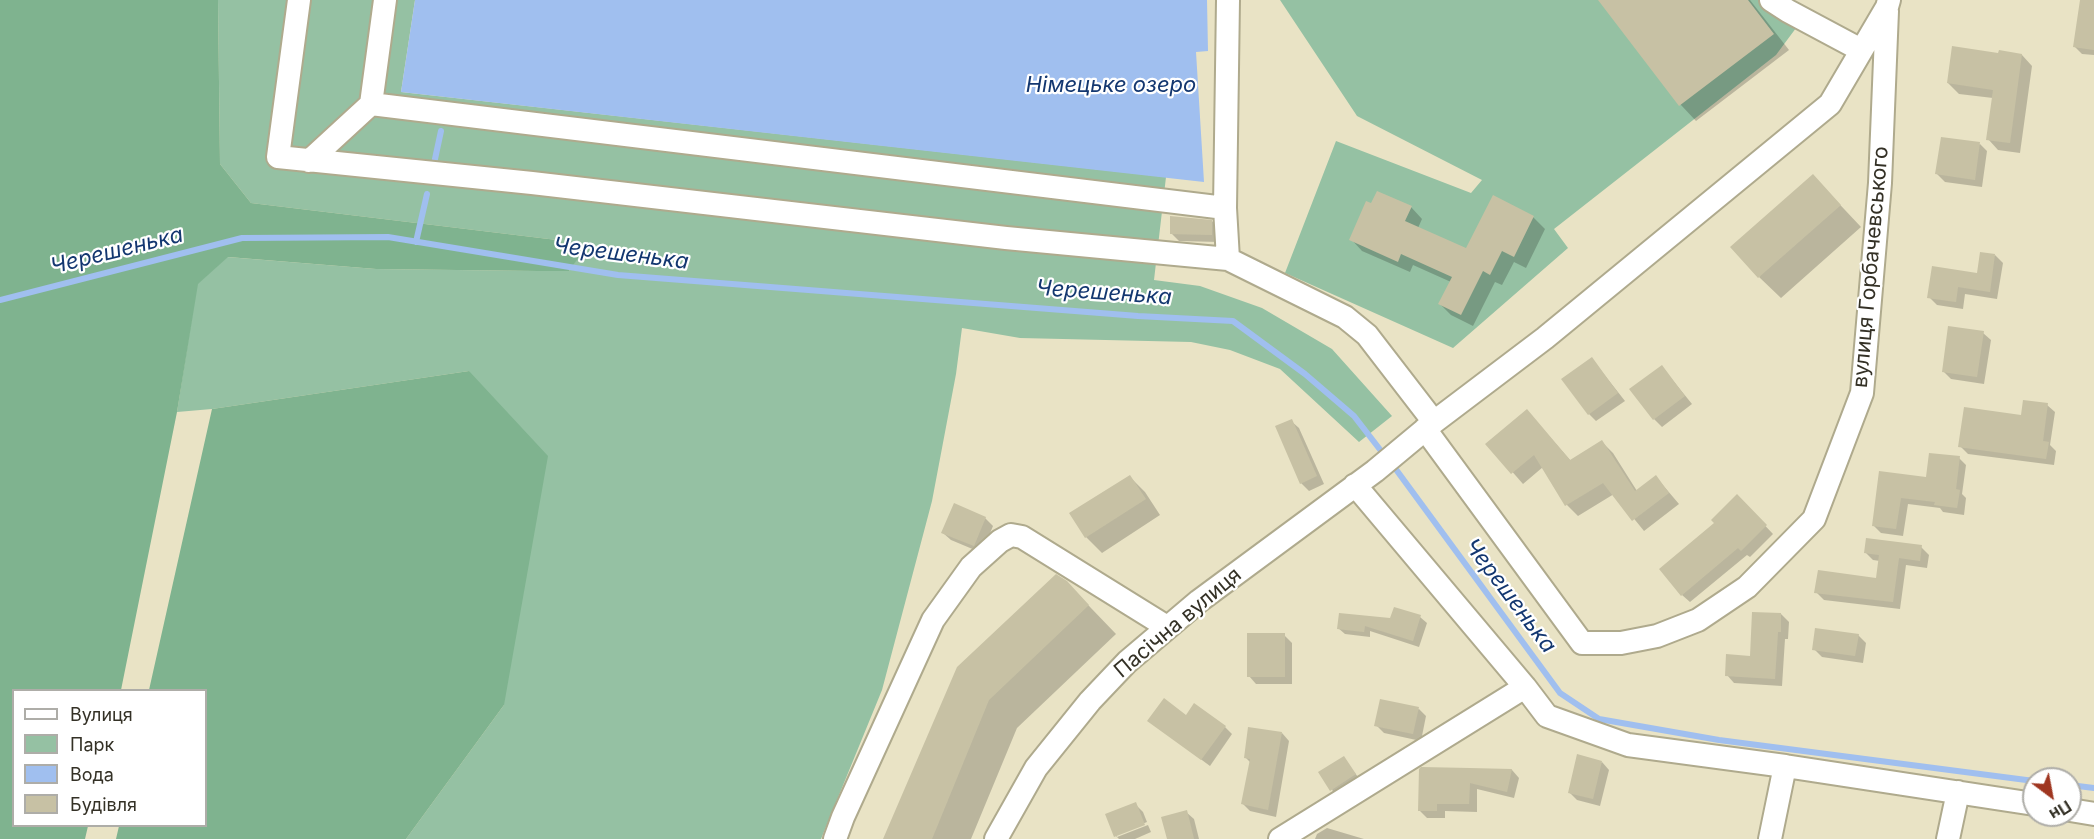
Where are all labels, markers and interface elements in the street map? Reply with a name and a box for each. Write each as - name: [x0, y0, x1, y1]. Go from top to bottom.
- water label: Німецьке озеро: [1026, 72, 1196, 98]
- street label: вулиця Горбачевського: [1848, 145, 1894, 389]
- water label: Черешенька: [48, 222, 186, 280]
- water label: Черешенька: [552, 233, 690, 275]
- water label: Черешенька: [1035, 275, 1173, 311]
- water label: Черешенька: [1459, 534, 1561, 658]
- street label: Пасічна вулиця: [1109, 563, 1247, 683]
- legend: [12, 689, 207, 827]
- text: Вулиця: [70, 704, 133, 725]
- text: Парк: [70, 734, 114, 755]
- text: Вода: [70, 764, 114, 785]
- north arrow: [2022, 767, 2082, 827]
- text: Будівля: [70, 794, 137, 815]
- text: Пн: [2046, 796, 2075, 825]

